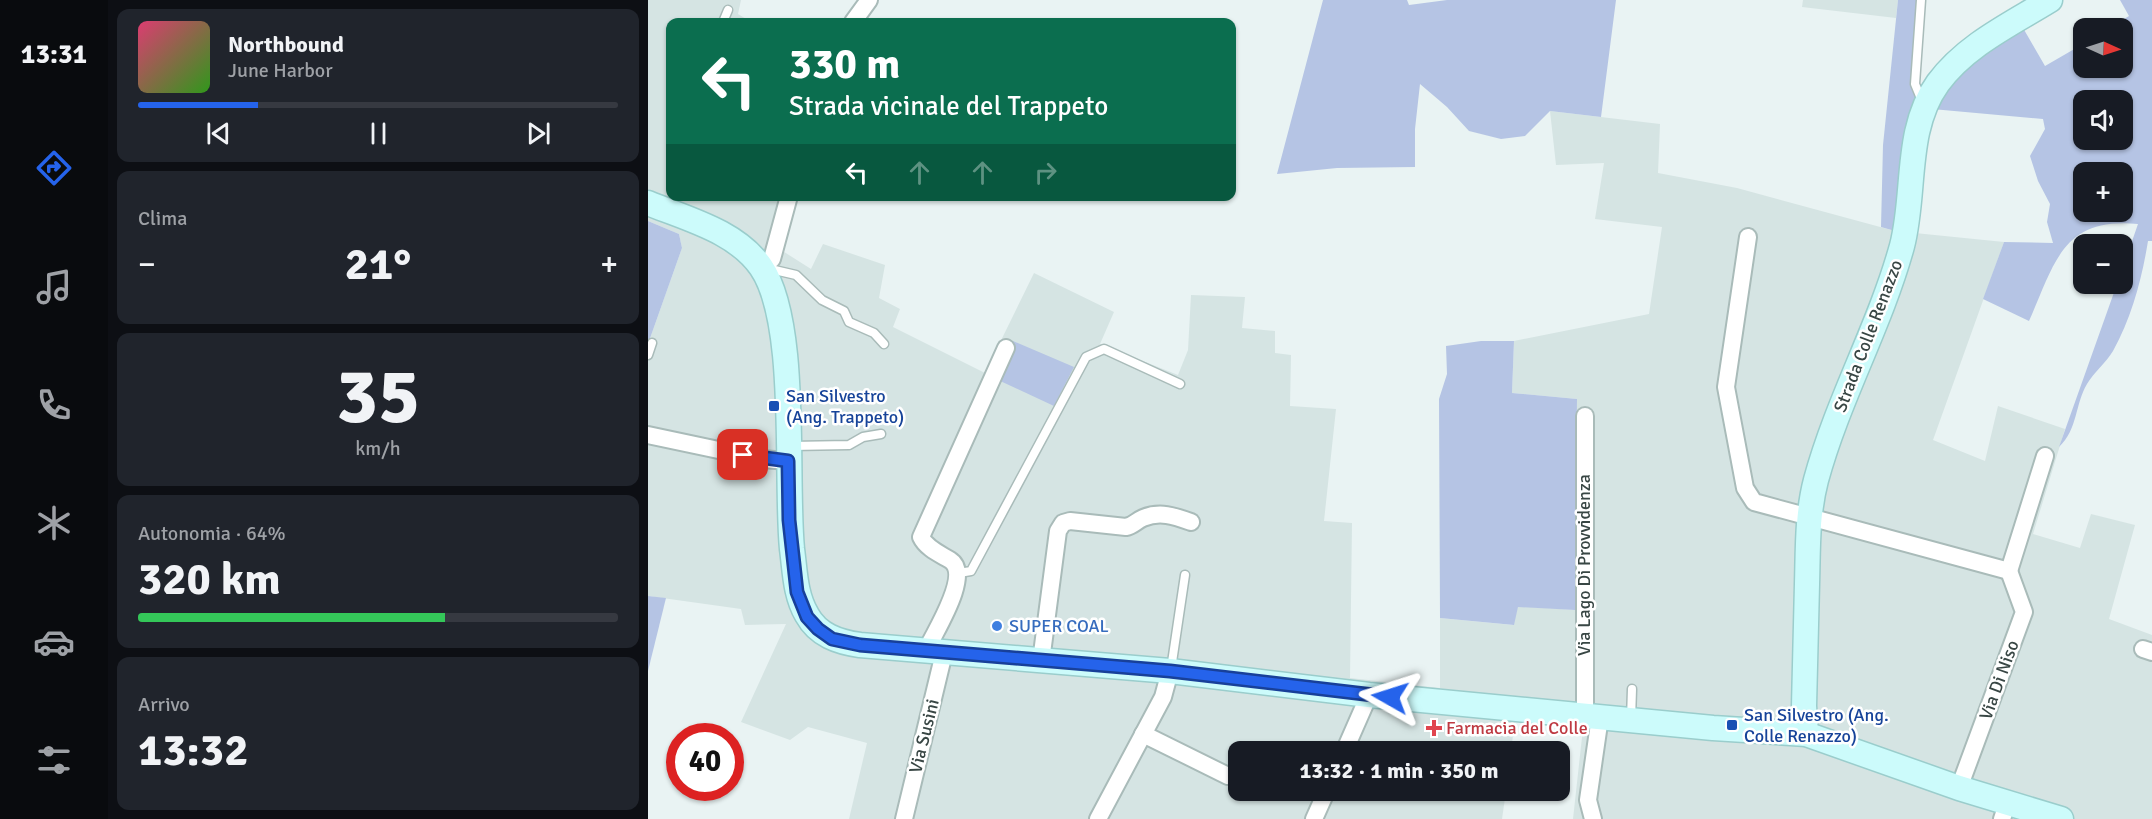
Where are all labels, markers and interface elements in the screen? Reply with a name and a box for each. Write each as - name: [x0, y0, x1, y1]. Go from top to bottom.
- north arrow: [2073, 18, 2133, 78]
- map controls: [2073, 18, 2133, 294]
- text: Northbound: [228, 31, 344, 58]
- text: 13:31: [21, 38, 87, 71]
- text: 330 m: [789, 39, 900, 90]
- icon: left: [690, 42, 768, 120]
- text: June Harbor: [228, 58, 333, 83]
- text: Strada vicinale del Trappeto: [789, 90, 1108, 123]
- button: sound: [2073, 90, 2133, 150]
- icon: previous: [202, 117, 235, 150]
- icon: pause: [362, 117, 395, 150]
- icon: next: [522, 117, 555, 150]
- icon: directions: [33, 147, 75, 189]
- icon: left: [840, 156, 873, 189]
- icon: ahead: [903, 156, 936, 189]
- icon: ahead: [966, 156, 999, 189]
- icon: right: [1029, 156, 1062, 189]
- button: +: [2073, 162, 2133, 222]
- text: Clima: [138, 206, 187, 231]
- button: −: [2073, 234, 2133, 294]
- text: 21°: [345, 237, 411, 292]
- text: −: [138, 244, 156, 285]
- text: +: [600, 244, 618, 285]
- street label: Strada Colle Renazzo: [1829, 257, 1907, 415]
- icon: music: [33, 266, 75, 308]
- text: 35: [336, 349, 420, 445]
- icon: phone: [33, 384, 75, 426]
- place label: San Silvestro (Ang. Trappeto): [786, 385, 904, 428]
- marker: San Silvestro (Ang. Trappeto): [767, 399, 781, 413]
- pin: [717, 429, 768, 480]
- text: km/h: [355, 436, 401, 461]
- icon: arrive: [726, 438, 759, 471]
- street label: Via Lago Di Provvidenza: [1573, 474, 1595, 656]
- icon: climate: [33, 502, 75, 544]
- text: Autonomia · 64%: [138, 521, 286, 546]
- text: 320 km: [138, 552, 281, 607]
- place label: SUPER COAL: [1009, 615, 1109, 637]
- marker: SUPER COAL: [990, 619, 1004, 633]
- icon: car: [33, 621, 75, 663]
- street label: Via Di Niso: [1974, 637, 2024, 723]
- position arrow: [1358, 665, 1422, 729]
- text: Arrivo: [138, 692, 190, 717]
- street label: Via Susini: [904, 697, 944, 775]
- place label: San Silvestro (Ang. Colle Renazzo): [1744, 704, 1889, 747]
- place label: Farmacia del Colle: [1446, 717, 1588, 739]
- marker: San Silvestro (Ang. Colle Renazzo): [1725, 718, 1739, 732]
- marker: Farmacia del Colle: [1427, 721, 1441, 735]
- text: 13:32: [138, 723, 248, 778]
- speed limit sign: 40: [666, 723, 744, 801]
- icon: filters: [33, 739, 75, 781]
- text: 13:32 · 1 min · 350 m: [1299, 757, 1499, 784]

